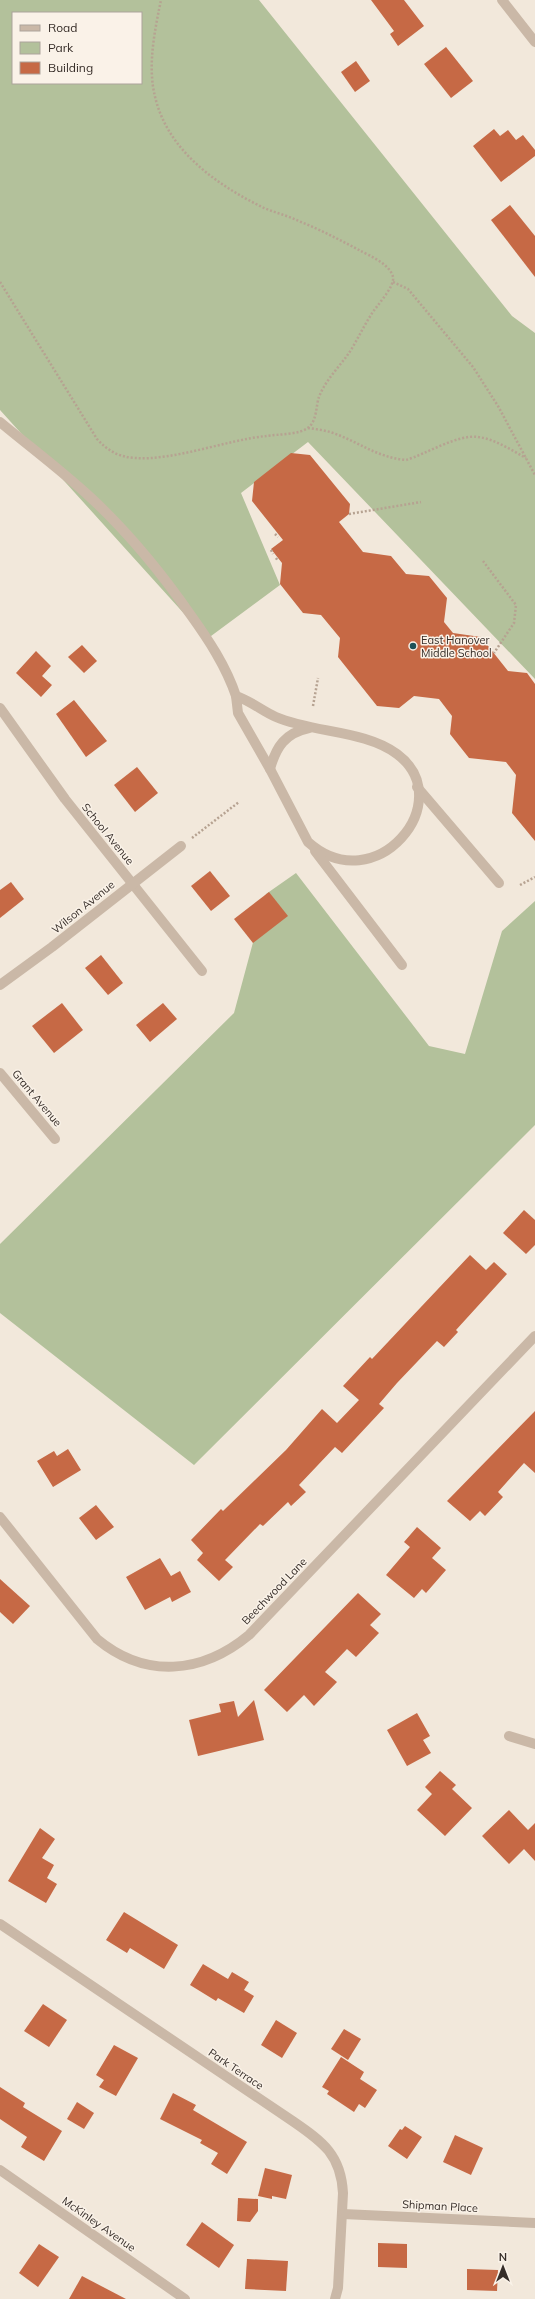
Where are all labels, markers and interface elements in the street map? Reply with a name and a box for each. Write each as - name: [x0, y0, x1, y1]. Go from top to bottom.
- legend: [12, 12, 142, 84]
- text: Road: [48, 20, 77, 35]
- text: Park: [48, 40, 74, 55]
- text: Building: [48, 60, 93, 75]
- place label: East Hanover Middle School: [421, 633, 492, 660]
- marker: East Hanover Middle School: [408, 641, 418, 651]
- street label: School Avenue: [79, 800, 137, 868]
- street label: Wilson Avenue: [49, 877, 117, 937]
- street label: Grant Avenue: [9, 1067, 65, 1129]
- street label: Beechwood Lane: [238, 1555, 310, 1627]
- street label: Park Terrace: [206, 2045, 266, 2093]
- street label: McKinley Avenue: [60, 2193, 138, 2255]
- street label: Shipman Place: [402, 2197, 478, 2215]
- north arrow: [483, 2247, 523, 2287]
- text: N: [499, 2250, 507, 2264]

